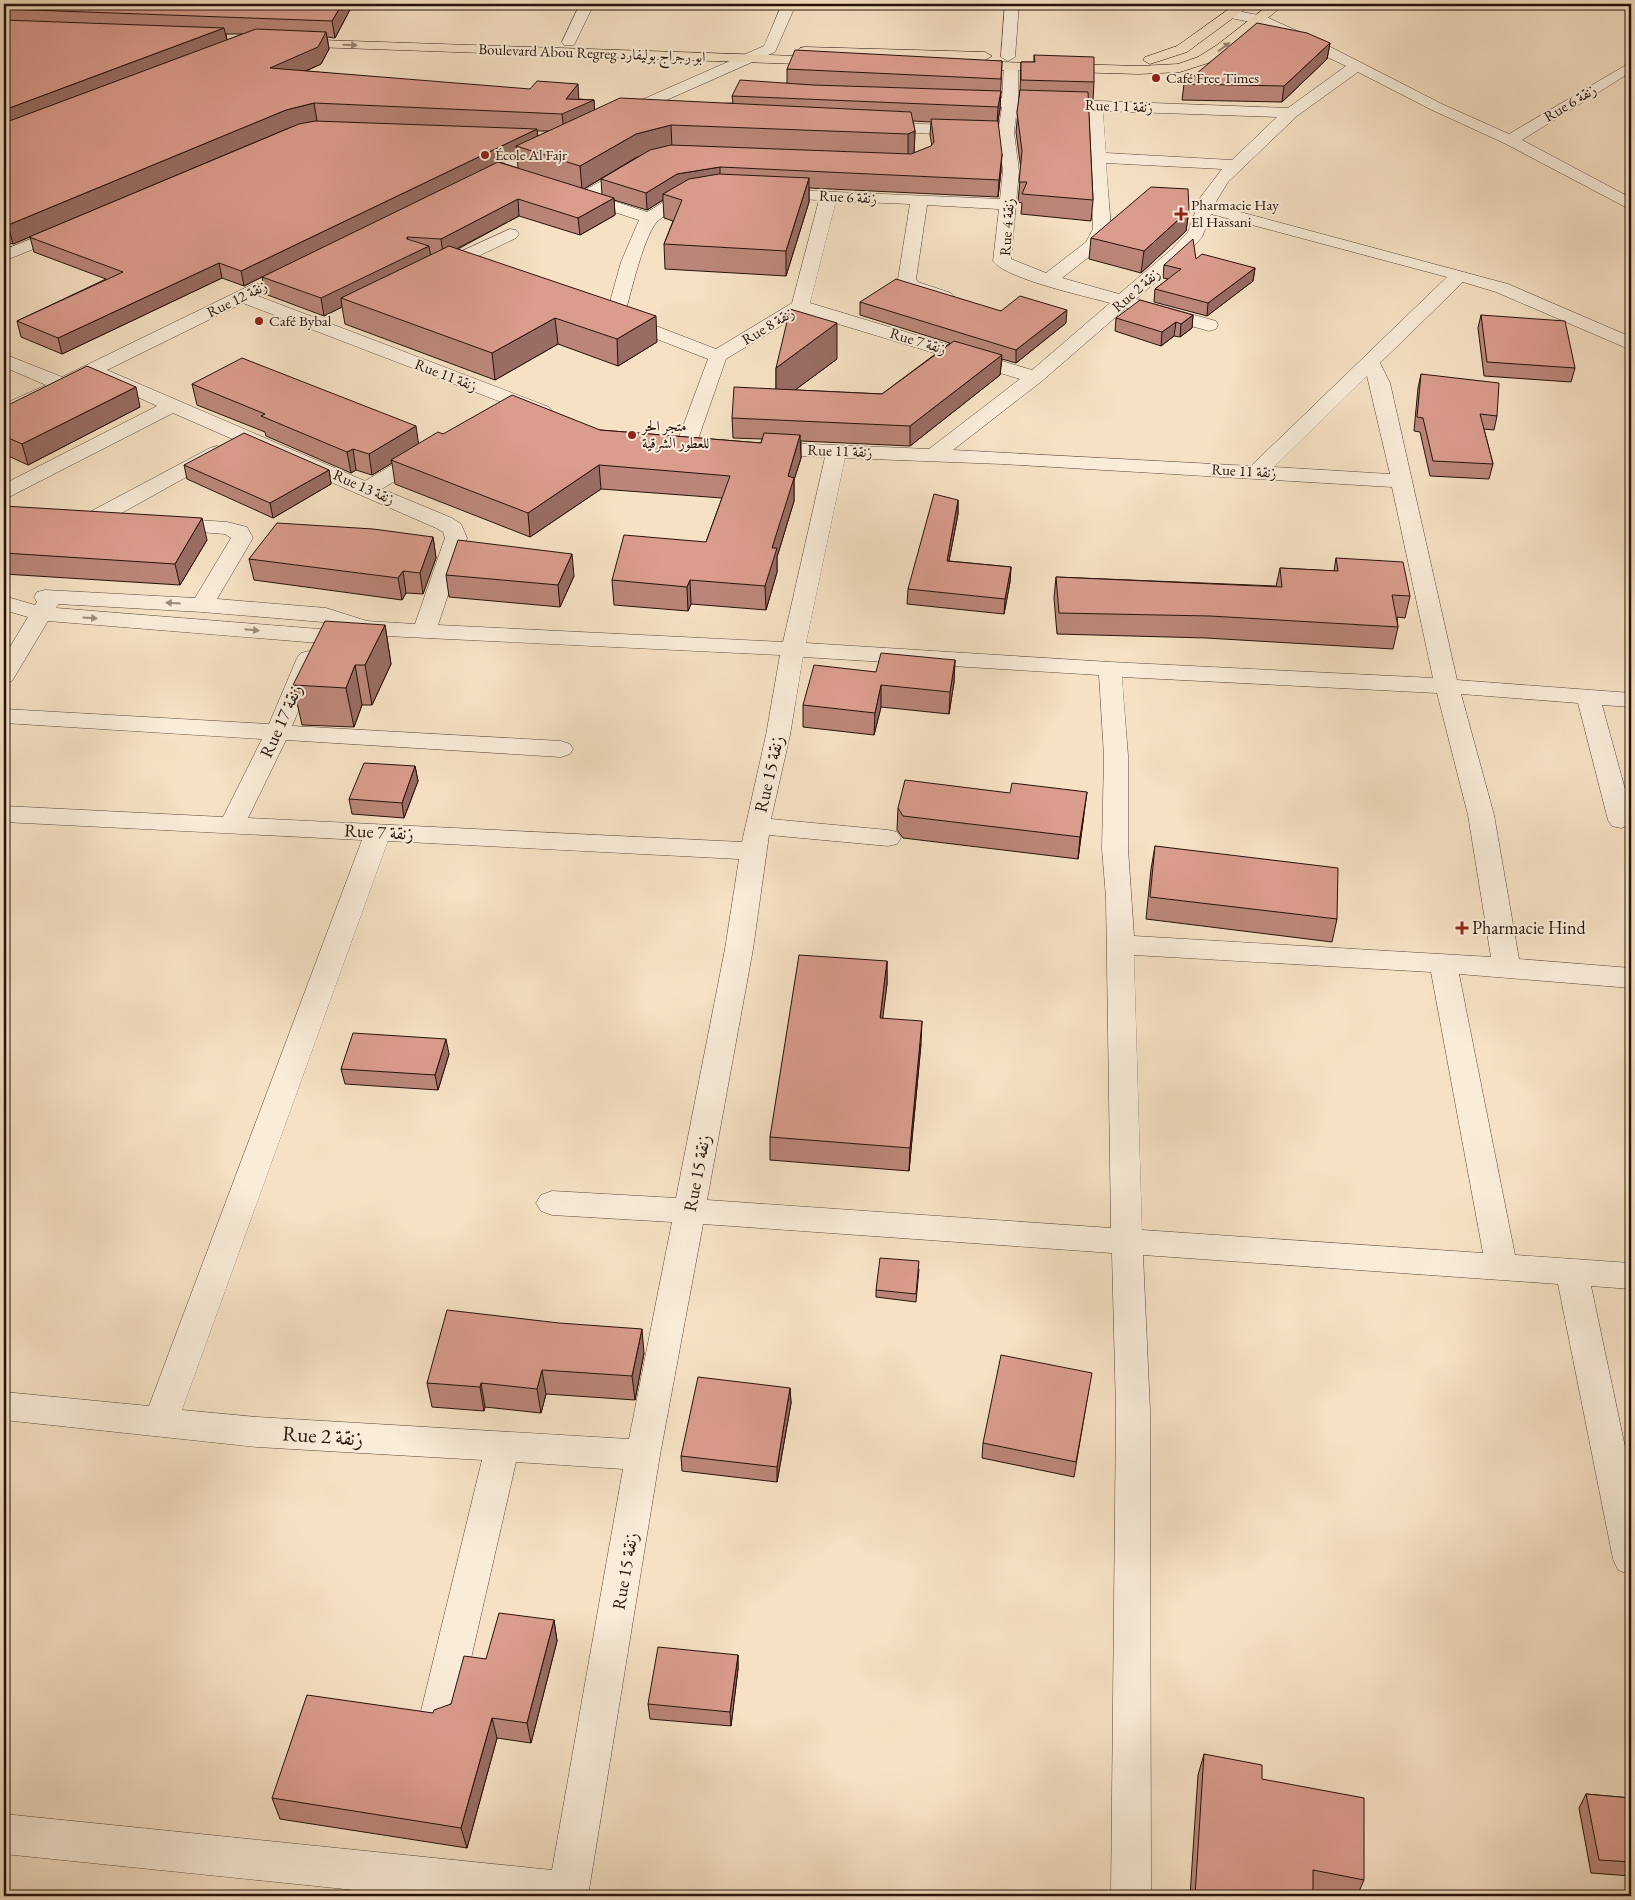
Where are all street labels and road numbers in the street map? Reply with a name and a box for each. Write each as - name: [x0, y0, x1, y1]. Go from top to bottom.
- street label: Boulevard Abou Regreg ابو رجراج بوليفارد: [478, 39, 706, 70]
- street label: Rue 6 زنقة: [1540, 80, 1599, 126]
- street label: Rue 1 زنقة 1: [1085, 95, 1153, 116]
- street label: Rue 6 زنقة: [819, 185, 877, 208]
- street label: Rue 4 زنقة: [995, 197, 1018, 256]
- street label: Rue 2 زنقة: [1108, 263, 1164, 316]
- street label: Rue 12 زنقة: [203, 276, 270, 321]
- street label: Rue 8 زنقة: [738, 303, 797, 349]
- street label: Rue 7 زنقة: [888, 323, 949, 358]
- street label: Rue 11 زنقة: [412, 354, 480, 395]
- street label: Rue 11 زنقة: [807, 440, 873, 461]
- street label: Rue 11 زنقة: [1211, 459, 1277, 482]
- street label: Rue 13 زنقة: [331, 465, 398, 508]
- street label: Rue 17 زنقة: [254, 680, 307, 761]
- street label: Rue 15 زنقة: [749, 733, 788, 815]
- street label: Rue 7 زنقة: [344, 818, 414, 845]
- street label: Rue 15 زنقة: [678, 1132, 715, 1213]
- street label: Rue 2 زنقة: [282, 1419, 364, 1452]
- street label: Rue 15 زنقة: [606, 1530, 643, 1611]

